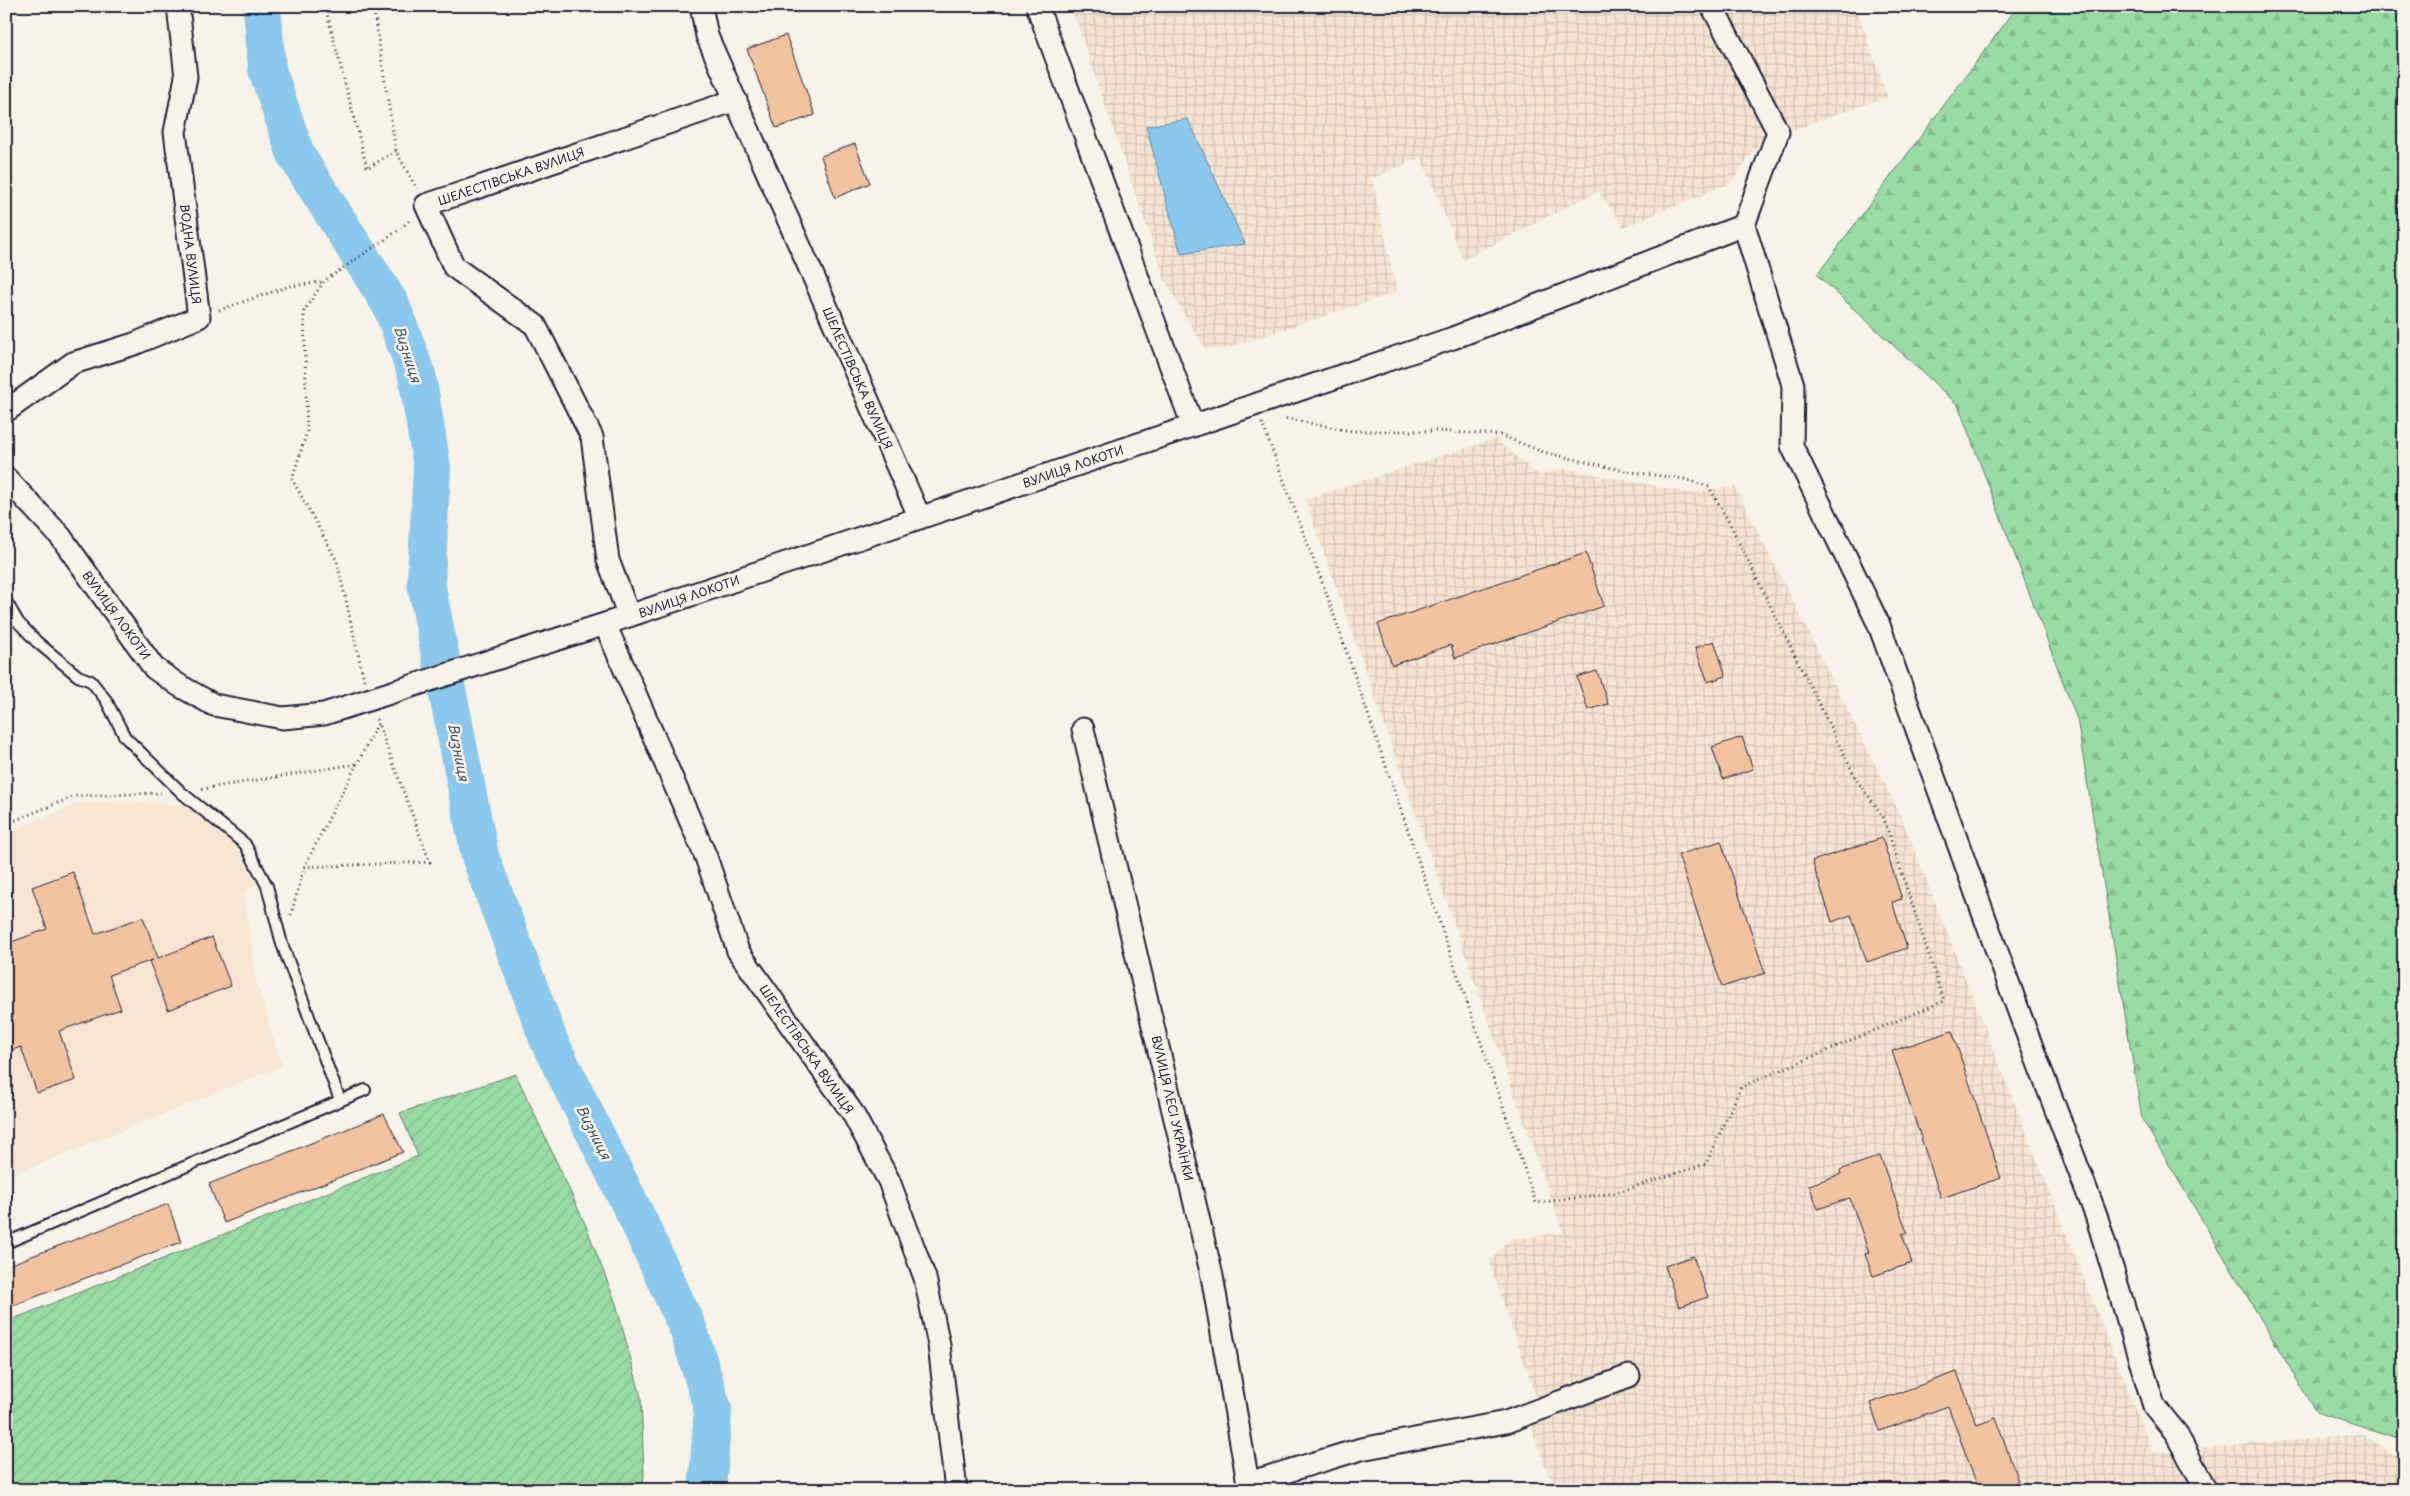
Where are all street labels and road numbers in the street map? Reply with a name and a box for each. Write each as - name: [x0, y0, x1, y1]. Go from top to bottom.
- street label: ШЕЛЕСТІВСЬКА ВУЛИЦЯ: [435, 142, 587, 210]
- street label: ВОДНА ВУЛИЦЯ: [176, 203, 206, 305]
- street label: ШЕЛЕСТІВСЬКА ВУЛИЦЯ: [818, 304, 898, 452]
- street label: ВУЛИЦЯ ЛОКОТИ: [1020, 440, 1126, 492]
- street label: ВУЛИЦЯ ЛОКОТИ: [79, 567, 155, 663]
- street label: ВУЛИЦЯ ЛОКОТИ: [636, 570, 742, 622]
- street label: ШЕЛЕСТІВСЬКА ВУЛИЦЯ: [755, 981, 859, 1117]
- street label: ВУЛИЦЯ ЛЕСІ УКРАЇНКИ: [1147, 1033, 1199, 1183]

